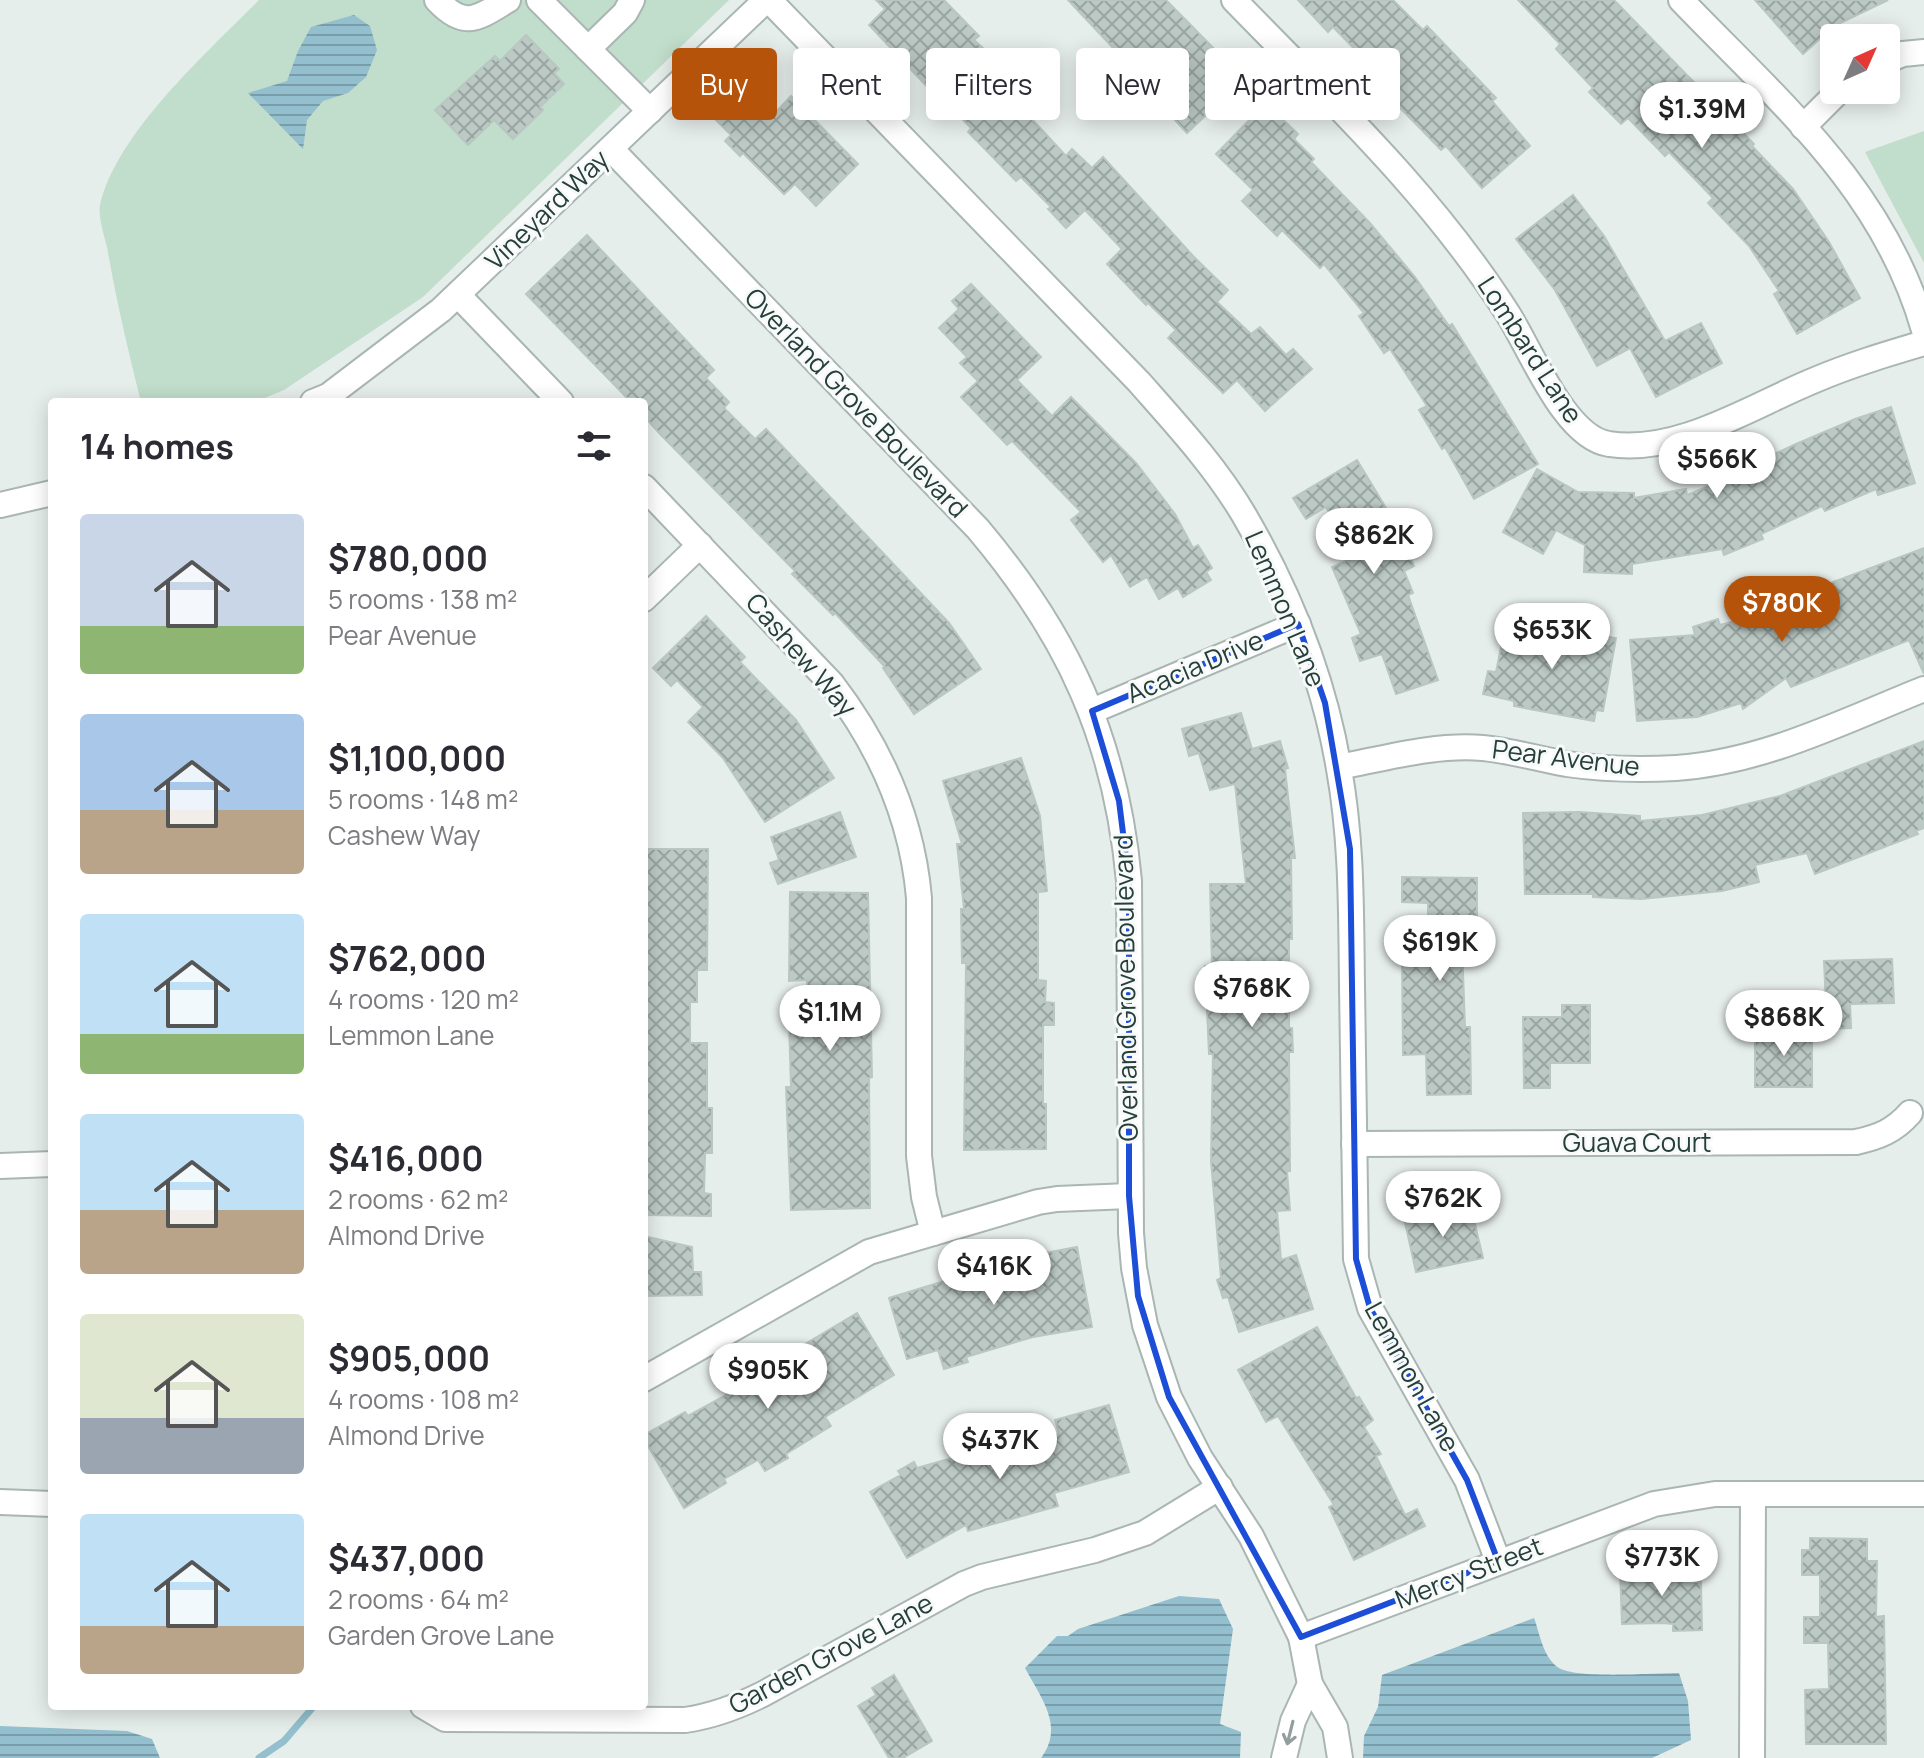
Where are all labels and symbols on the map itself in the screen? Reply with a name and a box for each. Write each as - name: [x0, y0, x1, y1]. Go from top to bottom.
- north arrow: [1820, 24, 1900, 104]
- pin: $1.39M: [1637, 82, 1767, 150]
- street label: Vineyard Way: [476, 141, 616, 278]
- street label: Lombard Lane: [1470, 269, 1592, 430]
- street label: Overland Grove Boulevard: [737, 279, 976, 525]
- pin: $566K: [1661, 432, 1773, 500]
- pin: $862K: [1318, 508, 1430, 576]
- street label: Lemmon Lane: [1237, 525, 1335, 692]
- pin: $780K: [1726, 576, 1838, 644]
- street label: Cashew Way: [738, 585, 866, 724]
- pin: $653K: [1496, 603, 1608, 671]
- street label: Acacia Drive: [1121, 621, 1269, 711]
- street label: Pear Avenue: [1490, 730, 1642, 784]
- street label: Overland Grove Boulevard: [1104, 834, 1146, 1142]
- pin: $619K: [1384, 915, 1496, 983]
- pin: $768K: [1196, 961, 1308, 1029]
- pin: $1.1M: [774, 985, 886, 1053]
- pin: $868K: [1728, 990, 1840, 1058]
- street label: Guava Court: [1563, 1124, 1711, 1160]
- pin: $762K: [1387, 1171, 1499, 1239]
- pin: $416K: [938, 1239, 1050, 1307]
- street label: Lemmon Lane: [1357, 1295, 1469, 1458]
- pin: $905K: [712, 1343, 824, 1411]
- pin: $437K: [944, 1413, 1056, 1481]
- street label: Mercy Street: [1390, 1527, 1548, 1617]
- pin: $773K: [1606, 1530, 1718, 1598]
- street label: Garden Grove Lane: [722, 1584, 939, 1722]
- one-way arrow: [1282, 1720, 1297, 1746]

